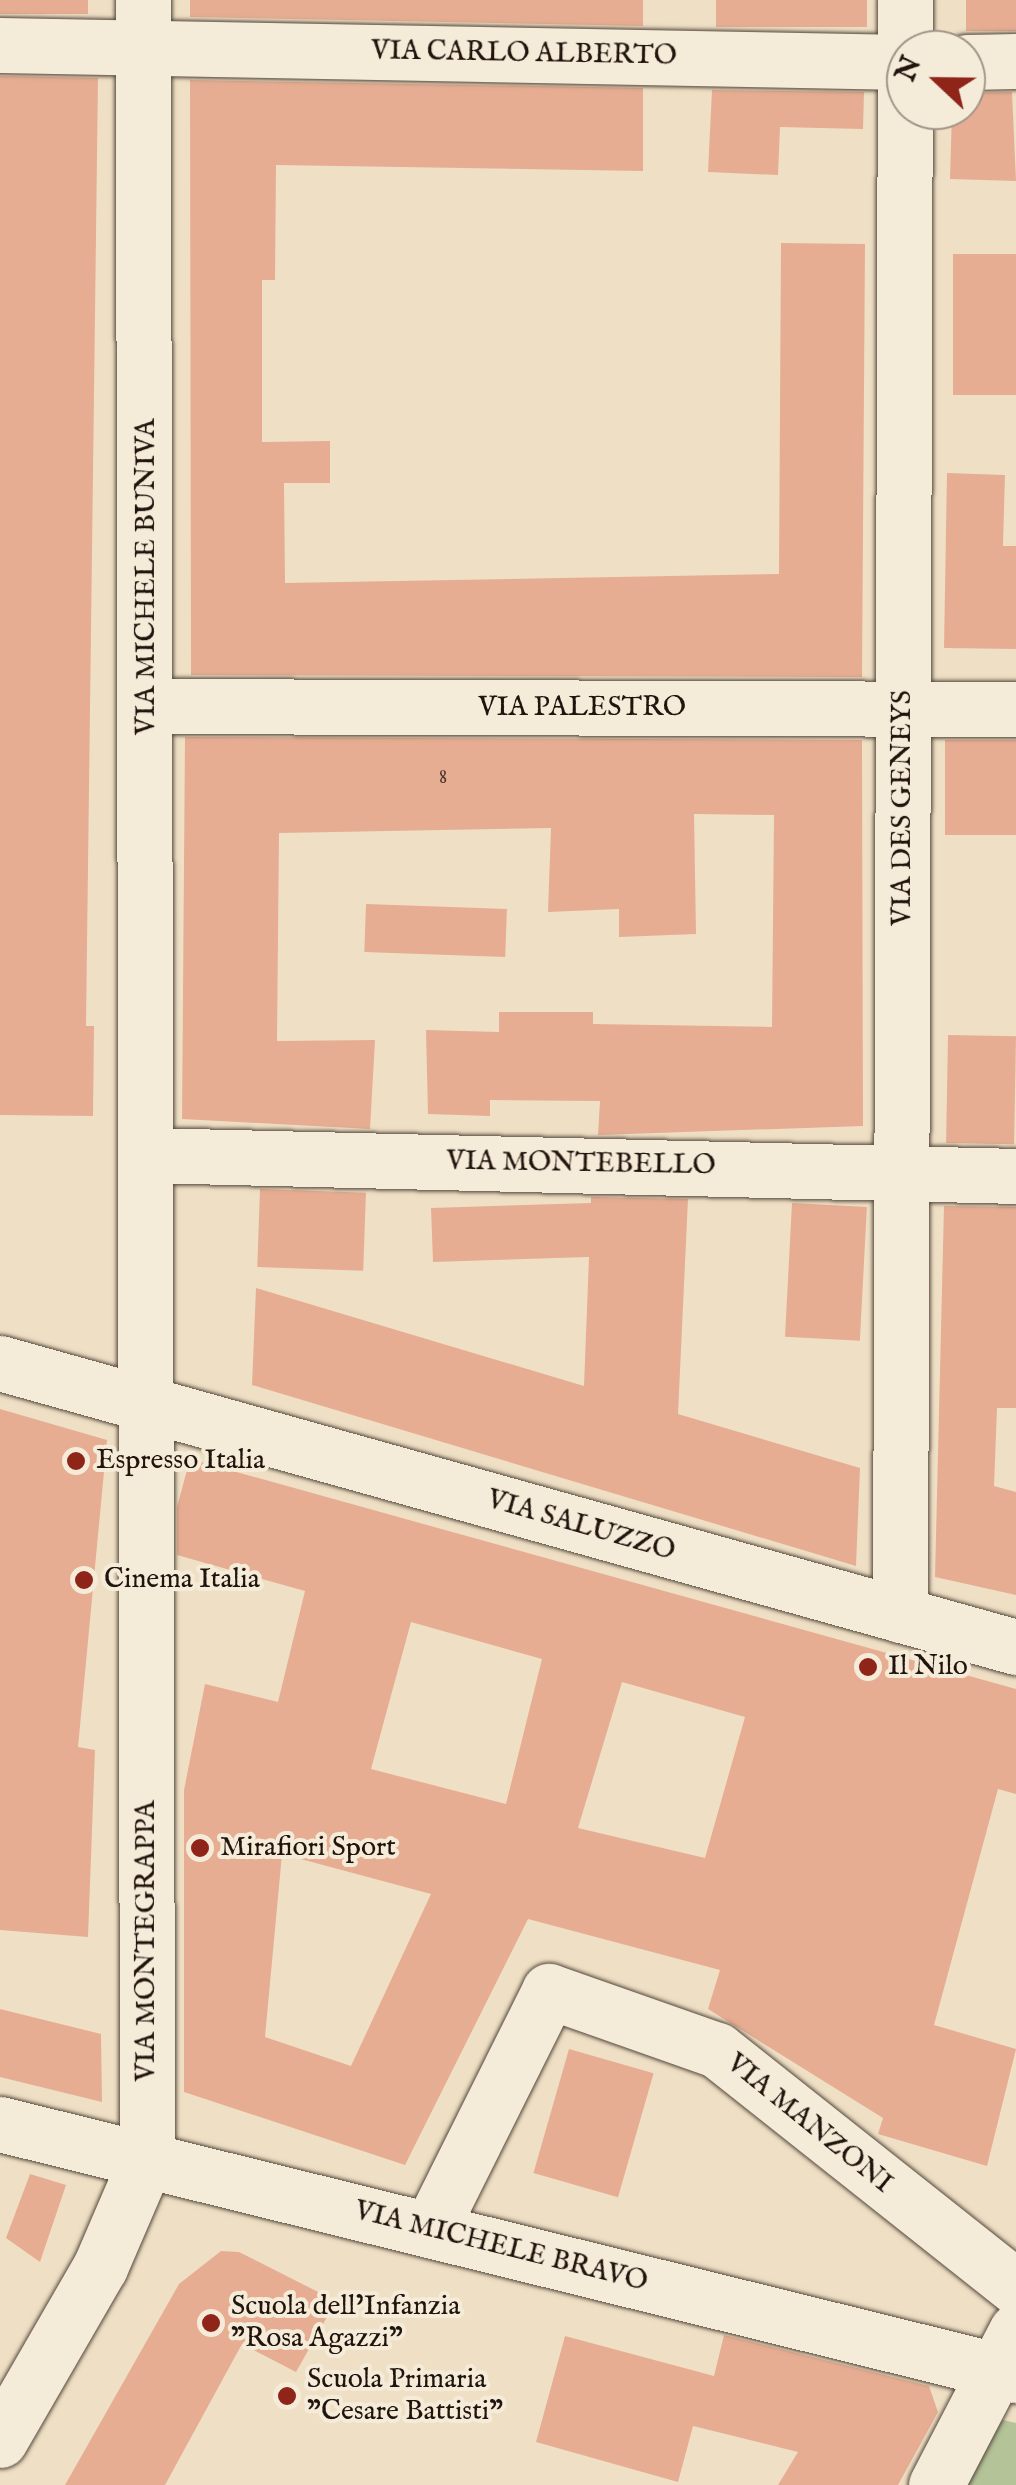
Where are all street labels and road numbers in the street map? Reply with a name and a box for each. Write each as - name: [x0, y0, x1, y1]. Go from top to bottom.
- street label: VIA CARLO ALBERTO: [371, 35, 677, 73]
- street label: VIA MICHELE BUNIVA: [130, 419, 164, 735]
- street label: VIA DES GENEYS: [886, 690, 920, 926]
- street label: VIA PALESTRO: [478, 691, 686, 725]
- street label: VIA MONTEBELLO: [446, 1145, 716, 1183]
- street label: VIA SALUZZO: [483, 1483, 679, 1569]
- street label: VIA MONTEGRAPPA: [130, 1801, 164, 2081]
- street label: VIA MANZONI: [719, 2047, 899, 2201]
- street label: VIA MICHELE BRAVO: [351, 2194, 651, 2300]

